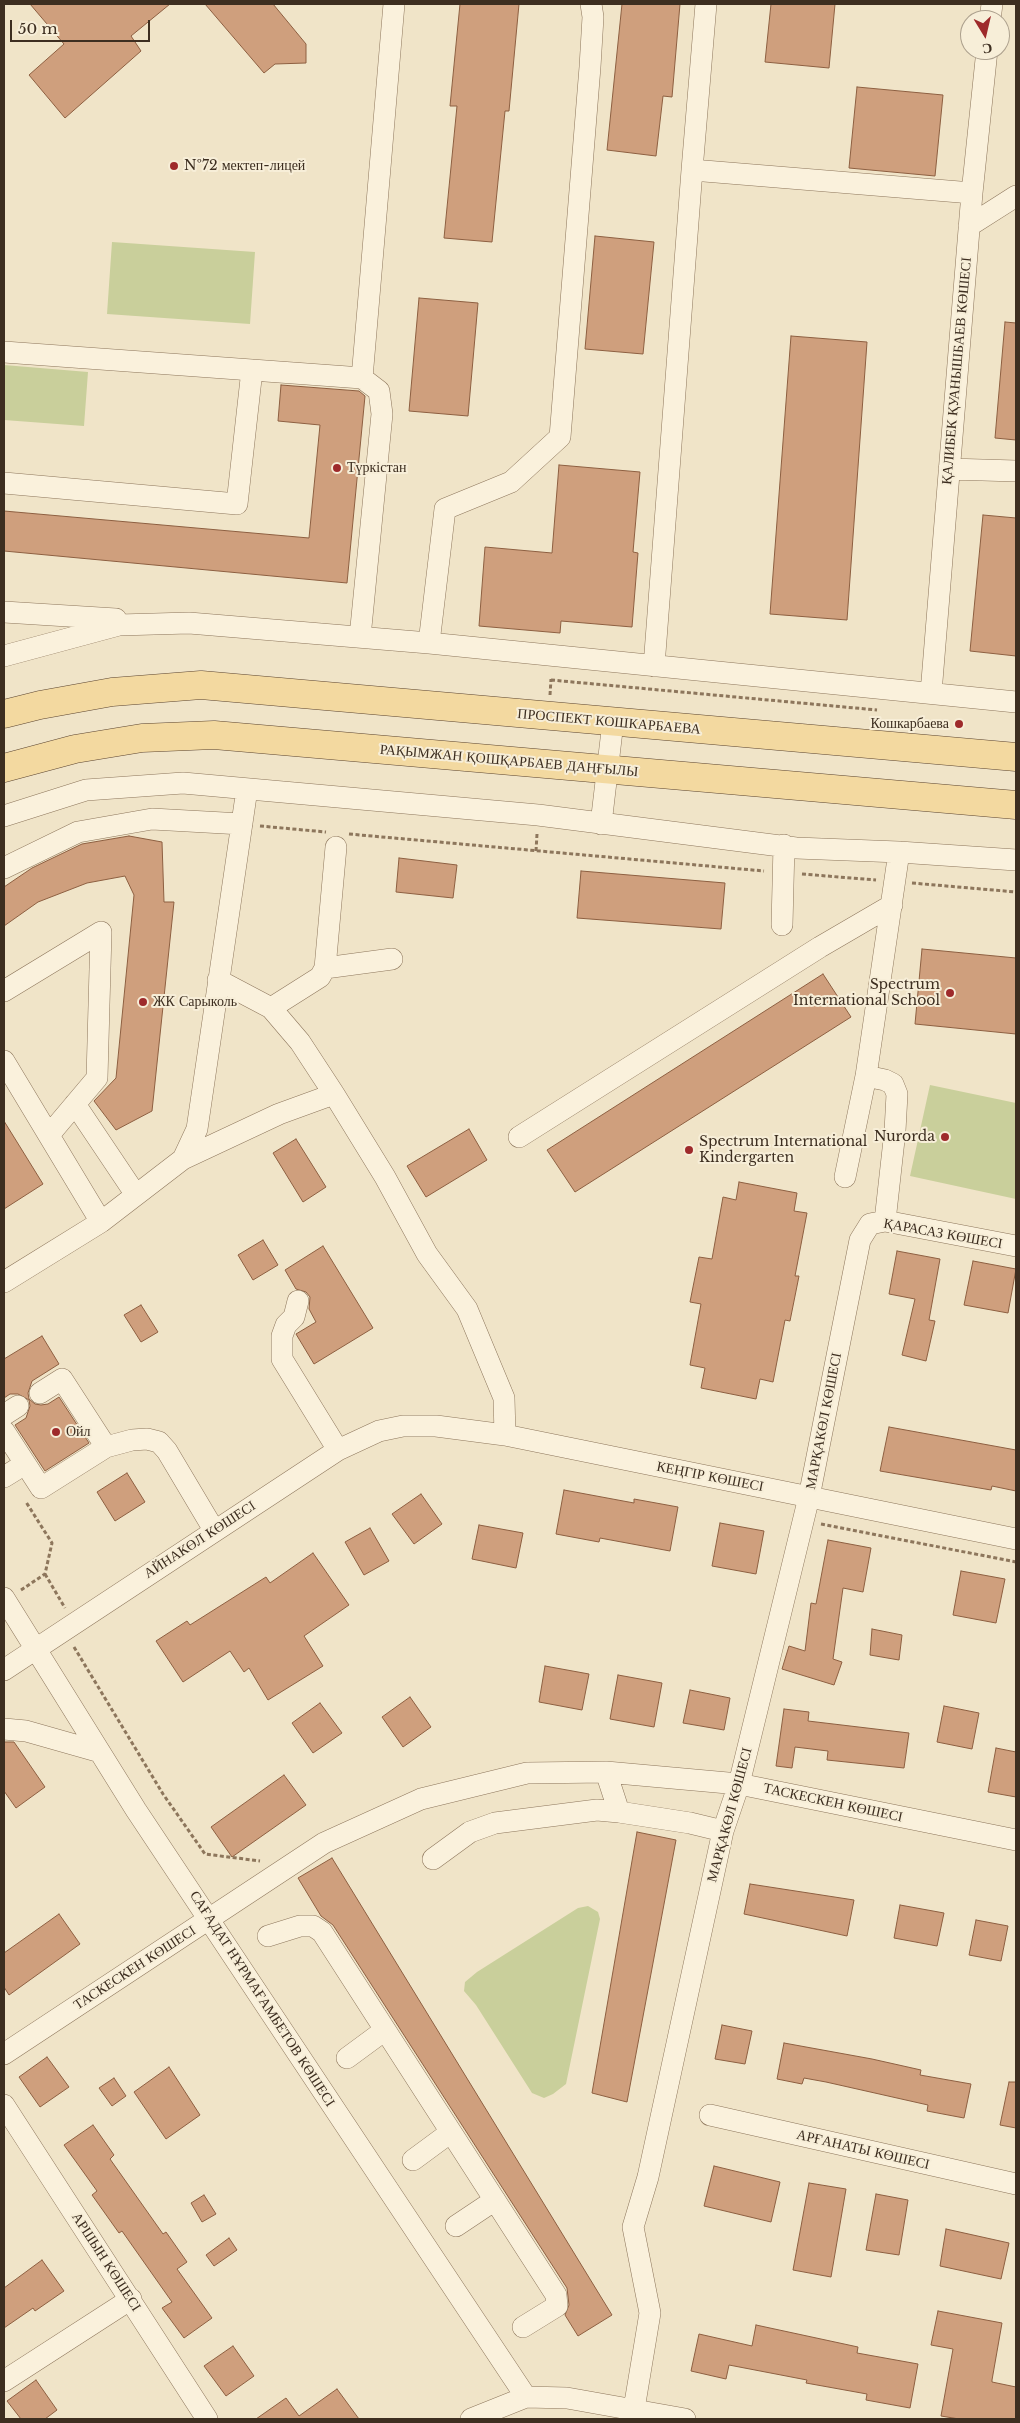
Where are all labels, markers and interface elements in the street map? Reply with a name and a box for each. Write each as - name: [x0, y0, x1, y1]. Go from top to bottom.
- scale bar: [12, 10, 152, 42]
- north arrow: [960, 10, 1010, 60]
- text: 50 m: [18, 19, 58, 38]
- text: С: [981, 39, 994, 59]
- place label: №72 мектеп-лицей: [184, 158, 305, 174]
- marker: №72 мектеп-лицей: [168, 160, 180, 172]
- street label: ҚАЛИБЕК ҚУАНЫШБАЕВ КӨШЕСІ: [939, 257, 975, 485]
- place label: Түркістан: [347, 460, 406, 476]
- marker: Түркістан: [331, 462, 343, 474]
- street label: ПРОСПЕКТ КОШКАРБАЕВА: [517, 706, 701, 738]
- place label: Кошкарбаева: [871, 716, 949, 732]
- marker: Кошкарбаева: [953, 718, 965, 730]
- street label: РАҚЫМЖАН ҚОШҚАРБАЕВ ДАҢҒЫЛЫ: [379, 741, 639, 781]
- place label: Spectrum International School: [793, 977, 940, 1010]
- marker: Spectrum International School: [944, 987, 956, 999]
- place label: ЖК Сарыколь: [153, 994, 237, 1010]
- marker: ЖК Сарыколь: [137, 996, 149, 1008]
- place label: Nurorda: [874, 1129, 935, 1145]
- marker: Nurorda: [939, 1131, 951, 1143]
- place label: Spectrum International Kindergarten: [699, 1134, 867, 1166]
- marker: Spectrum International Kindergarten: [683, 1144, 695, 1156]
- street label: ҚАРАСАЗ КӨШЕСІ: [882, 1215, 1004, 1253]
- street label: МАРҚАКӨЛ КӨШЕСІ: [803, 1351, 845, 1491]
- place label: Ойл: [66, 1424, 91, 1440]
- marker: Ойл: [50, 1426, 62, 1438]
- street label: КЕҢГІР КӨШЕСІ: [655, 1458, 765, 1496]
- street label: АЙНАКӨЛ КӨШЕСІ: [141, 1498, 259, 1582]
- street label: МАРҚАКӨЛ КӨШЕСІ: [704, 1746, 756, 1884]
- street label: ТАСКЕСКЕН КӨШЕСІ: [762, 1780, 904, 1826]
- street label: САҒАДАТ НҰРМАҒАМБЕТОВ КӨШЕСІ: [186, 1888, 338, 2110]
- street label: ТАСКЕСКЕН КӨШЕСІ: [71, 1922, 199, 2014]
- street label: АРҒАНАТЫ КӨШЕСІ: [795, 2127, 931, 2173]
- street label: АРШЫН КӨШЕСІ: [68, 2209, 144, 2315]

